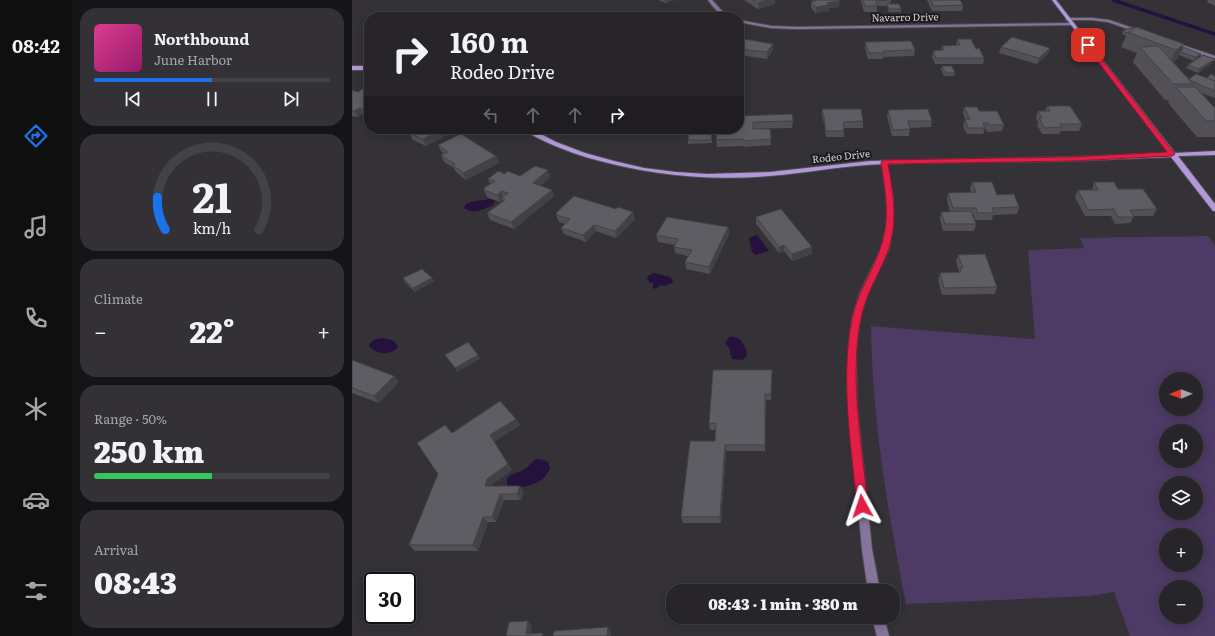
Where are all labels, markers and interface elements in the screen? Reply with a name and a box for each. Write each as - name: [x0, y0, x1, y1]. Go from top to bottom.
- street label: Navarro Drive: [871, 8, 939, 25]
- text: 160 m: [450, 20, 529, 62]
- text: Northbound: [154, 27, 249, 50]
- icon: right: [384, 28, 436, 80]
- pin: [1071, 28, 1105, 62]
- text: 08:42: [12, 32, 60, 59]
- icon: arrive: [1077, 34, 1099, 56]
- text: June Harbor: [154, 50, 232, 69]
- text: Rodeo Drive: [450, 58, 555, 85]
- icon: previous: [122, 88, 144, 110]
- icon: pause: [201, 88, 223, 110]
- icon: next: [280, 88, 302, 110]
- icon: left: [480, 104, 502, 126]
- icon: ahead: [522, 104, 544, 126]
- icon: ahead: [564, 104, 586, 126]
- icon: right: [606, 104, 628, 126]
- icon: directions: [22, 122, 50, 150]
- street label: Rodeo Drive: [811, 145, 871, 166]
- text: 21: [192, 164, 232, 226]
- icon: music: [22, 213, 50, 241]
- text: km/h: [193, 217, 232, 238]
- text: Climate: [94, 289, 143, 308]
- icon: phone: [22, 304, 50, 332]
- text: 22°: [189, 308, 235, 352]
- text: −: [94, 314, 107, 347]
- text: +: [317, 314, 330, 347]
- north arrow: [1159, 372, 1203, 416]
- map controls: [1159, 372, 1203, 624]
- icon: climate: [22, 395, 50, 423]
- text: Range · 50%: [94, 409, 167, 428]
- button: sound: [1159, 424, 1203, 468]
- text: 250 km: [94, 428, 204, 472]
- button: layers: [1159, 476, 1203, 520]
- position arrow: [841, 485, 883, 527]
- icon: car: [22, 486, 50, 514]
- button: +: [1159, 528, 1203, 572]
- text: Arrival: [94, 540, 138, 559]
- text: 08:43: [94, 559, 177, 603]
- speed limit sign: 30: [364, 572, 416, 624]
- icon: filters: [22, 577, 50, 605]
- button: −: [1159, 580, 1203, 624]
- text: 08:43 · 1 min · 380 m: [708, 592, 858, 615]

